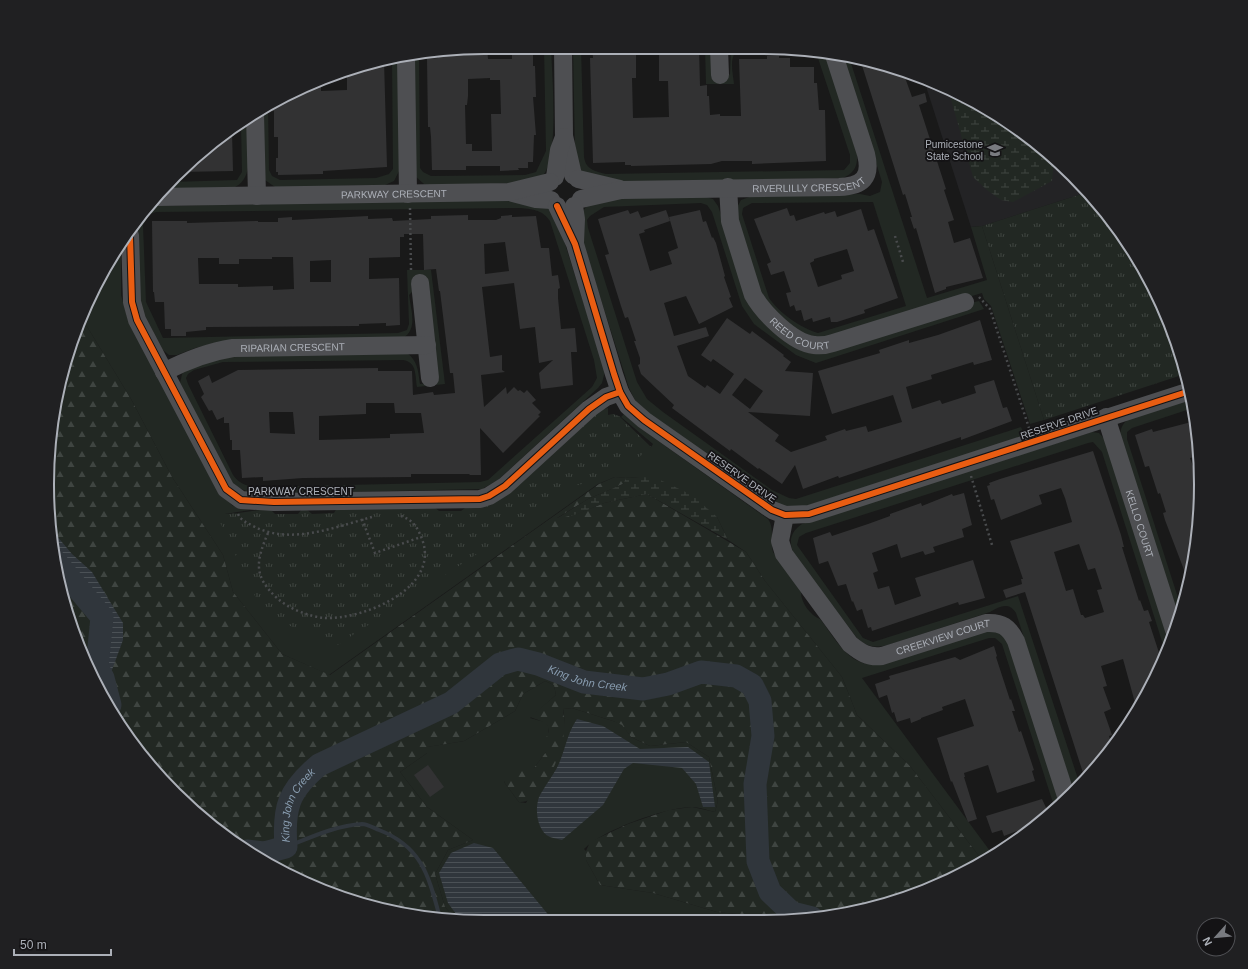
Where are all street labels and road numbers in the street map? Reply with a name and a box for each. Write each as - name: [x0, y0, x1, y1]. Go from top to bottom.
- street label: RIVERLILLY CRESCENT: [752, 175, 867, 194]
- street label: PARKWAY CRESCENT: [341, 187, 447, 200]
- street label: REED COURT: [768, 315, 831, 351]
- street label: RIPARIAN CRESCENT: [240, 341, 345, 353]
- street label: RESERVE DRIVE: [1019, 405, 1099, 441]
- street label: RESERVE DRIVE: [706, 449, 779, 505]
- street label: PARKWAY CRESCENT: [248, 486, 354, 497]
- street label: KELLO COURT: [1124, 488, 1156, 559]
- street label: CREEKVIEW COURT: [894, 617, 990, 657]

